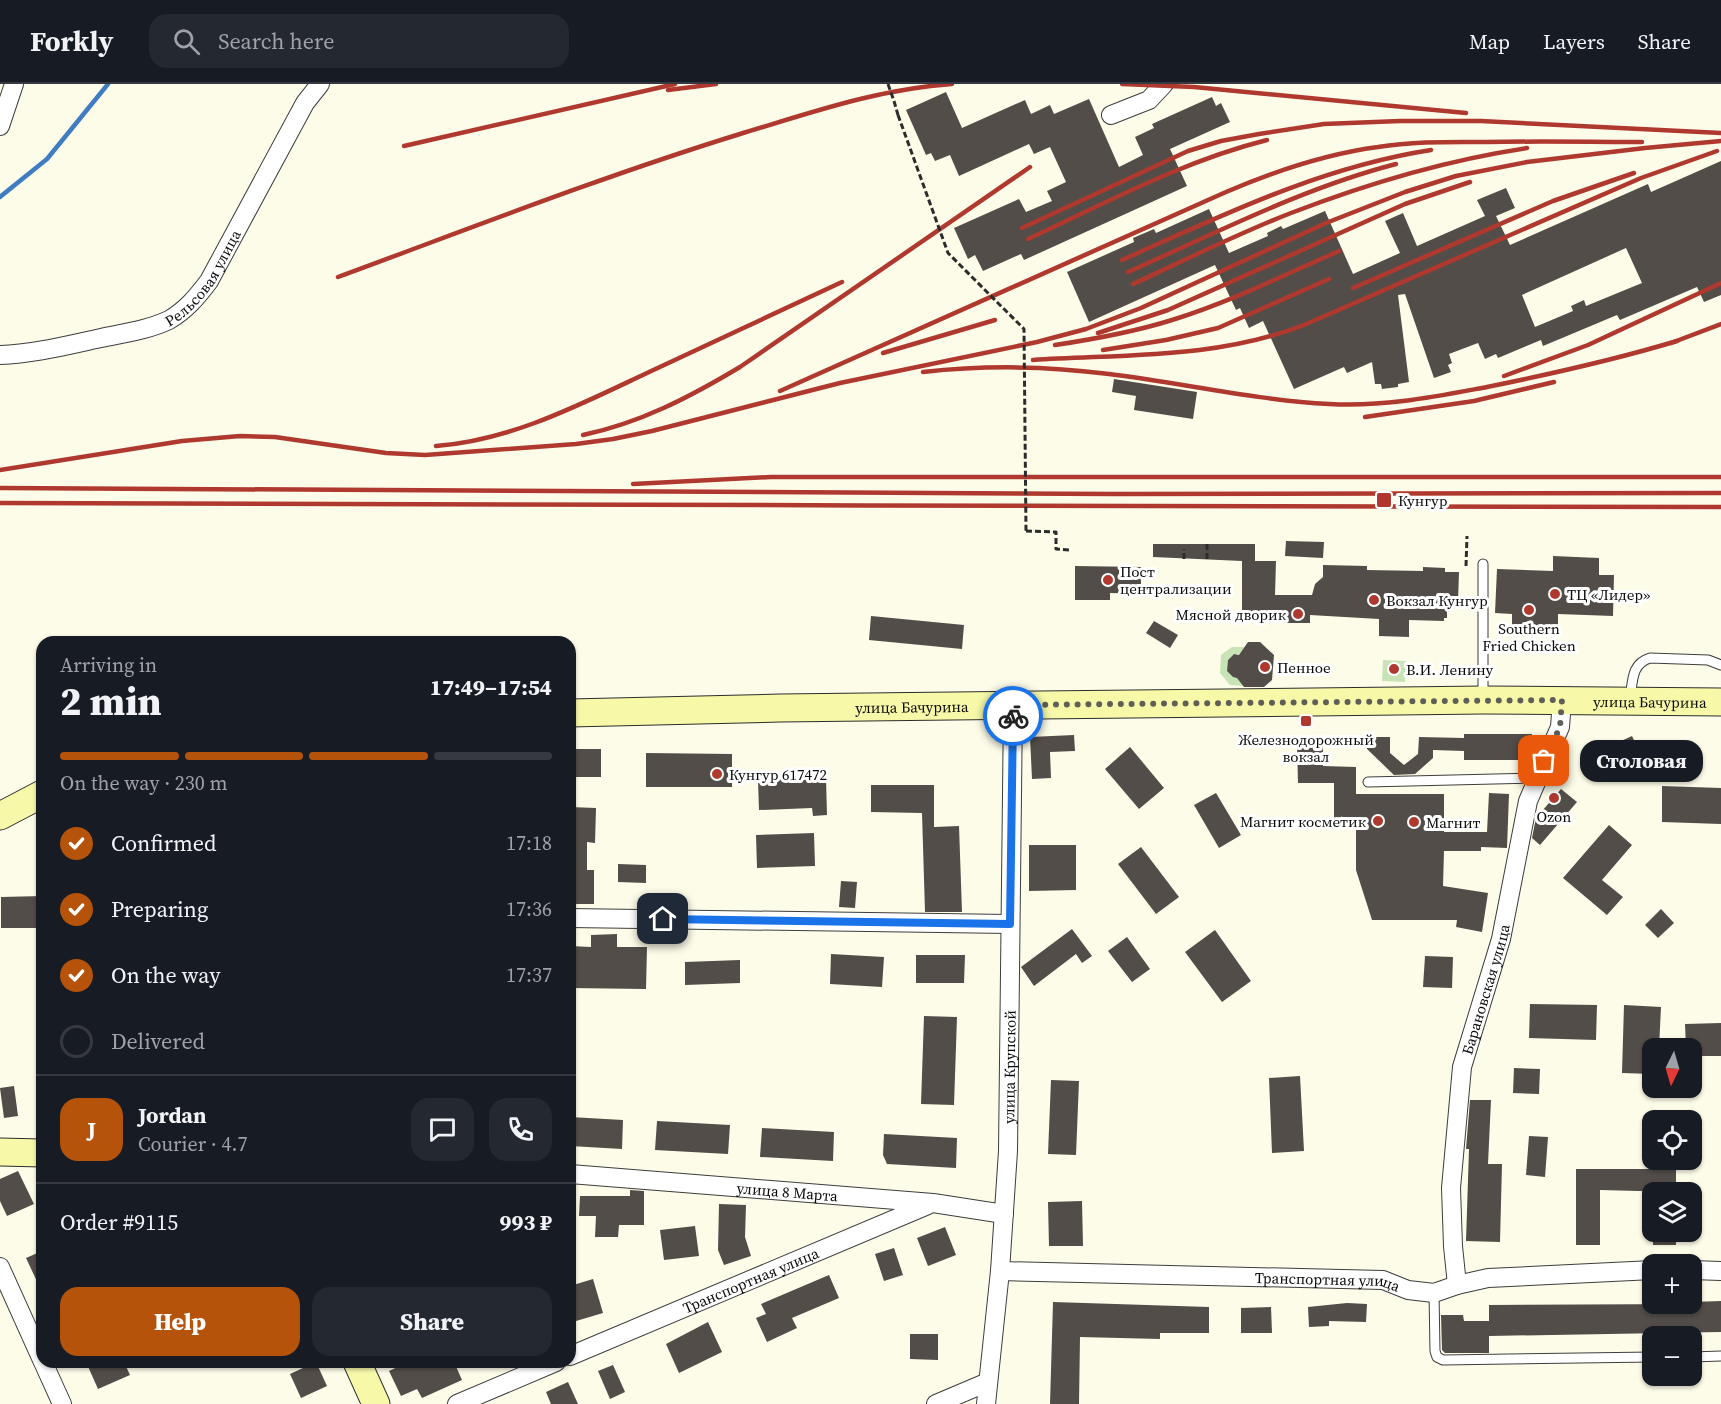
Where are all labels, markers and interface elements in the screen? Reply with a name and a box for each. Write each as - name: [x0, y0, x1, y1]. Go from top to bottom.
- search box: [149, 14, 569, 68]
- text: Forkly: [30, 22, 113, 60]
- icon: search: [170, 25, 203, 58]
- text: Search here: [218, 26, 334, 56]
- text: Map: [1469, 27, 1510, 56]
- text: Layers: [1543, 27, 1605, 56]
- text: Share: [1638, 27, 1691, 56]
- street label: Рельсовая улица: [161, 225, 246, 331]
- place label: Кунгур: [1398, 490, 1448, 511]
- marker: Кунгур: [1375, 491, 1393, 509]
- place label: Пост централизации: [1120, 561, 1232, 599]
- marker: Пост централизации: [1101, 573, 1115, 587]
- place label: ТЦ «Лидер»: [1567, 584, 1650, 605]
- marker: ТЦ «Лидер»: [1548, 587, 1562, 601]
- place label: Вокзал Кунгур: [1386, 590, 1488, 611]
- marker: Вокзал Кунгур: [1367, 593, 1381, 607]
- marker: Southern Fried Chicken: [1522, 603, 1536, 617]
- place label: Мясной дворик: [1176, 604, 1287, 625]
- marker: Мясной дворик: [1291, 607, 1305, 621]
- place label: Southern Fried Chicken: [1482, 618, 1576, 656]
- text: Arriving in: [60, 651, 157, 679]
- place label: Пенное: [1277, 657, 1331, 678]
- place label: В.И. Ленину: [1406, 659, 1494, 680]
- marker: Пенное: [1258, 660, 1272, 674]
- marker: В.И. Ленину: [1387, 662, 1401, 676]
- text: 17:49–17:54: [430, 672, 552, 702]
- text: 2 min: [60, 675, 162, 728]
- courier: [983, 686, 1043, 746]
- street label: улица Бачурина: [1593, 690, 1707, 712]
- street label: улица Бачурина: [855, 695, 969, 718]
- icon: bike: [997, 700, 1030, 733]
- marker: Железнодорожный вокзал: [1299, 714, 1313, 728]
- place label: Железнодорожный вокзал: [1238, 729, 1374, 767]
- pin: [1518, 735, 1569, 786]
- callout: Столовая: [1580, 740, 1703, 782]
- icon: bag: [1527, 744, 1560, 777]
- text: Столовая: [1596, 747, 1687, 775]
- place label: Кунгур 617472: [729, 764, 827, 785]
- marker: Кунгур 617472: [710, 767, 724, 781]
- text: On the way · 230 m: [60, 769, 227, 797]
- marker: Ozon: [1547, 791, 1561, 805]
- place label: Ozon: [1537, 806, 1571, 827]
- place label: Магнит косметик: [1240, 811, 1367, 832]
- place label: Магнит: [1426, 812, 1481, 833]
- marker: Магнит косметик: [1371, 814, 1385, 828]
- marker: Магнит: [1407, 815, 1421, 829]
- icon: check: [60, 827, 93, 860]
- text: Confirmed: [111, 828, 216, 858]
- text: 17:18: [506, 829, 552, 857]
- icon: check: [60, 893, 93, 926]
- pin: [637, 893, 688, 944]
- text: Preparing: [111, 894, 208, 924]
- text: 17:36: [506, 895, 552, 923]
- icon: home: [646, 902, 679, 935]
- street label: Барановская улица: [1456, 922, 1514, 1057]
- icon: check: [60, 959, 93, 992]
- text: On the way: [111, 960, 220, 990]
- text: 17:37: [506, 961, 552, 989]
- street label: улица Крупской: [998, 1010, 1020, 1124]
- text: Delivered: [111, 1026, 205, 1056]
- north arrow: [1642, 1038, 1702, 1098]
- map controls: [1642, 1038, 1702, 1386]
- button: chat: [411, 1098, 474, 1161]
- button: phone: [489, 1098, 552, 1161]
- text: Jordan: [138, 1100, 206, 1130]
- button: locate: [1642, 1110, 1702, 1170]
- text: J: [87, 1114, 96, 1144]
- text: Courier · 4.7: [138, 1130, 247, 1158]
- street label: улица 8 Марта: [736, 1177, 839, 1206]
- button: layers: [1642, 1182, 1702, 1242]
- text: Order #9115: [60, 1207, 178, 1237]
- text: 993 ₽: [500, 1207, 552, 1237]
- street label: Транспортная улица: [679, 1242, 822, 1318]
- button: +: [1642, 1254, 1702, 1314]
- street label: Транспортная улица: [1255, 1266, 1404, 1297]
- button: Help: [60, 1287, 300, 1356]
- button: Share: [312, 1287, 552, 1356]
- button: −: [1642, 1326, 1702, 1386]

